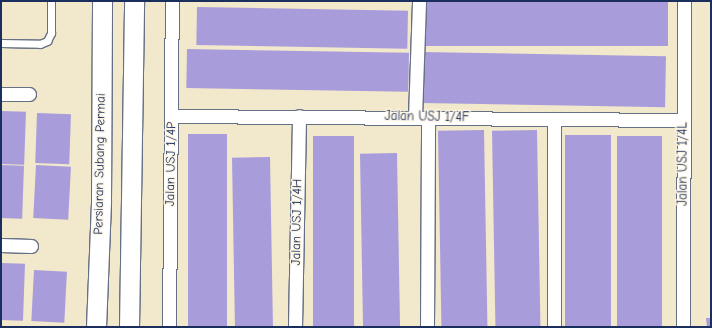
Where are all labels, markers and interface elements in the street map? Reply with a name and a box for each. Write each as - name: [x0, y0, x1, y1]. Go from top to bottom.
- street label: Persiaran Subang Permai: [91, 93, 109, 235]
- street label: Jalan USJ 1/4F: [384, 108, 470, 126]
- street label: Jalan USJ 1/4P: [162, 122, 180, 206]
- street label: Jalan USJ 1/4L: [675, 122, 691, 206]
- street label: Jalan USJ 1/4H: [288, 179, 306, 265]

